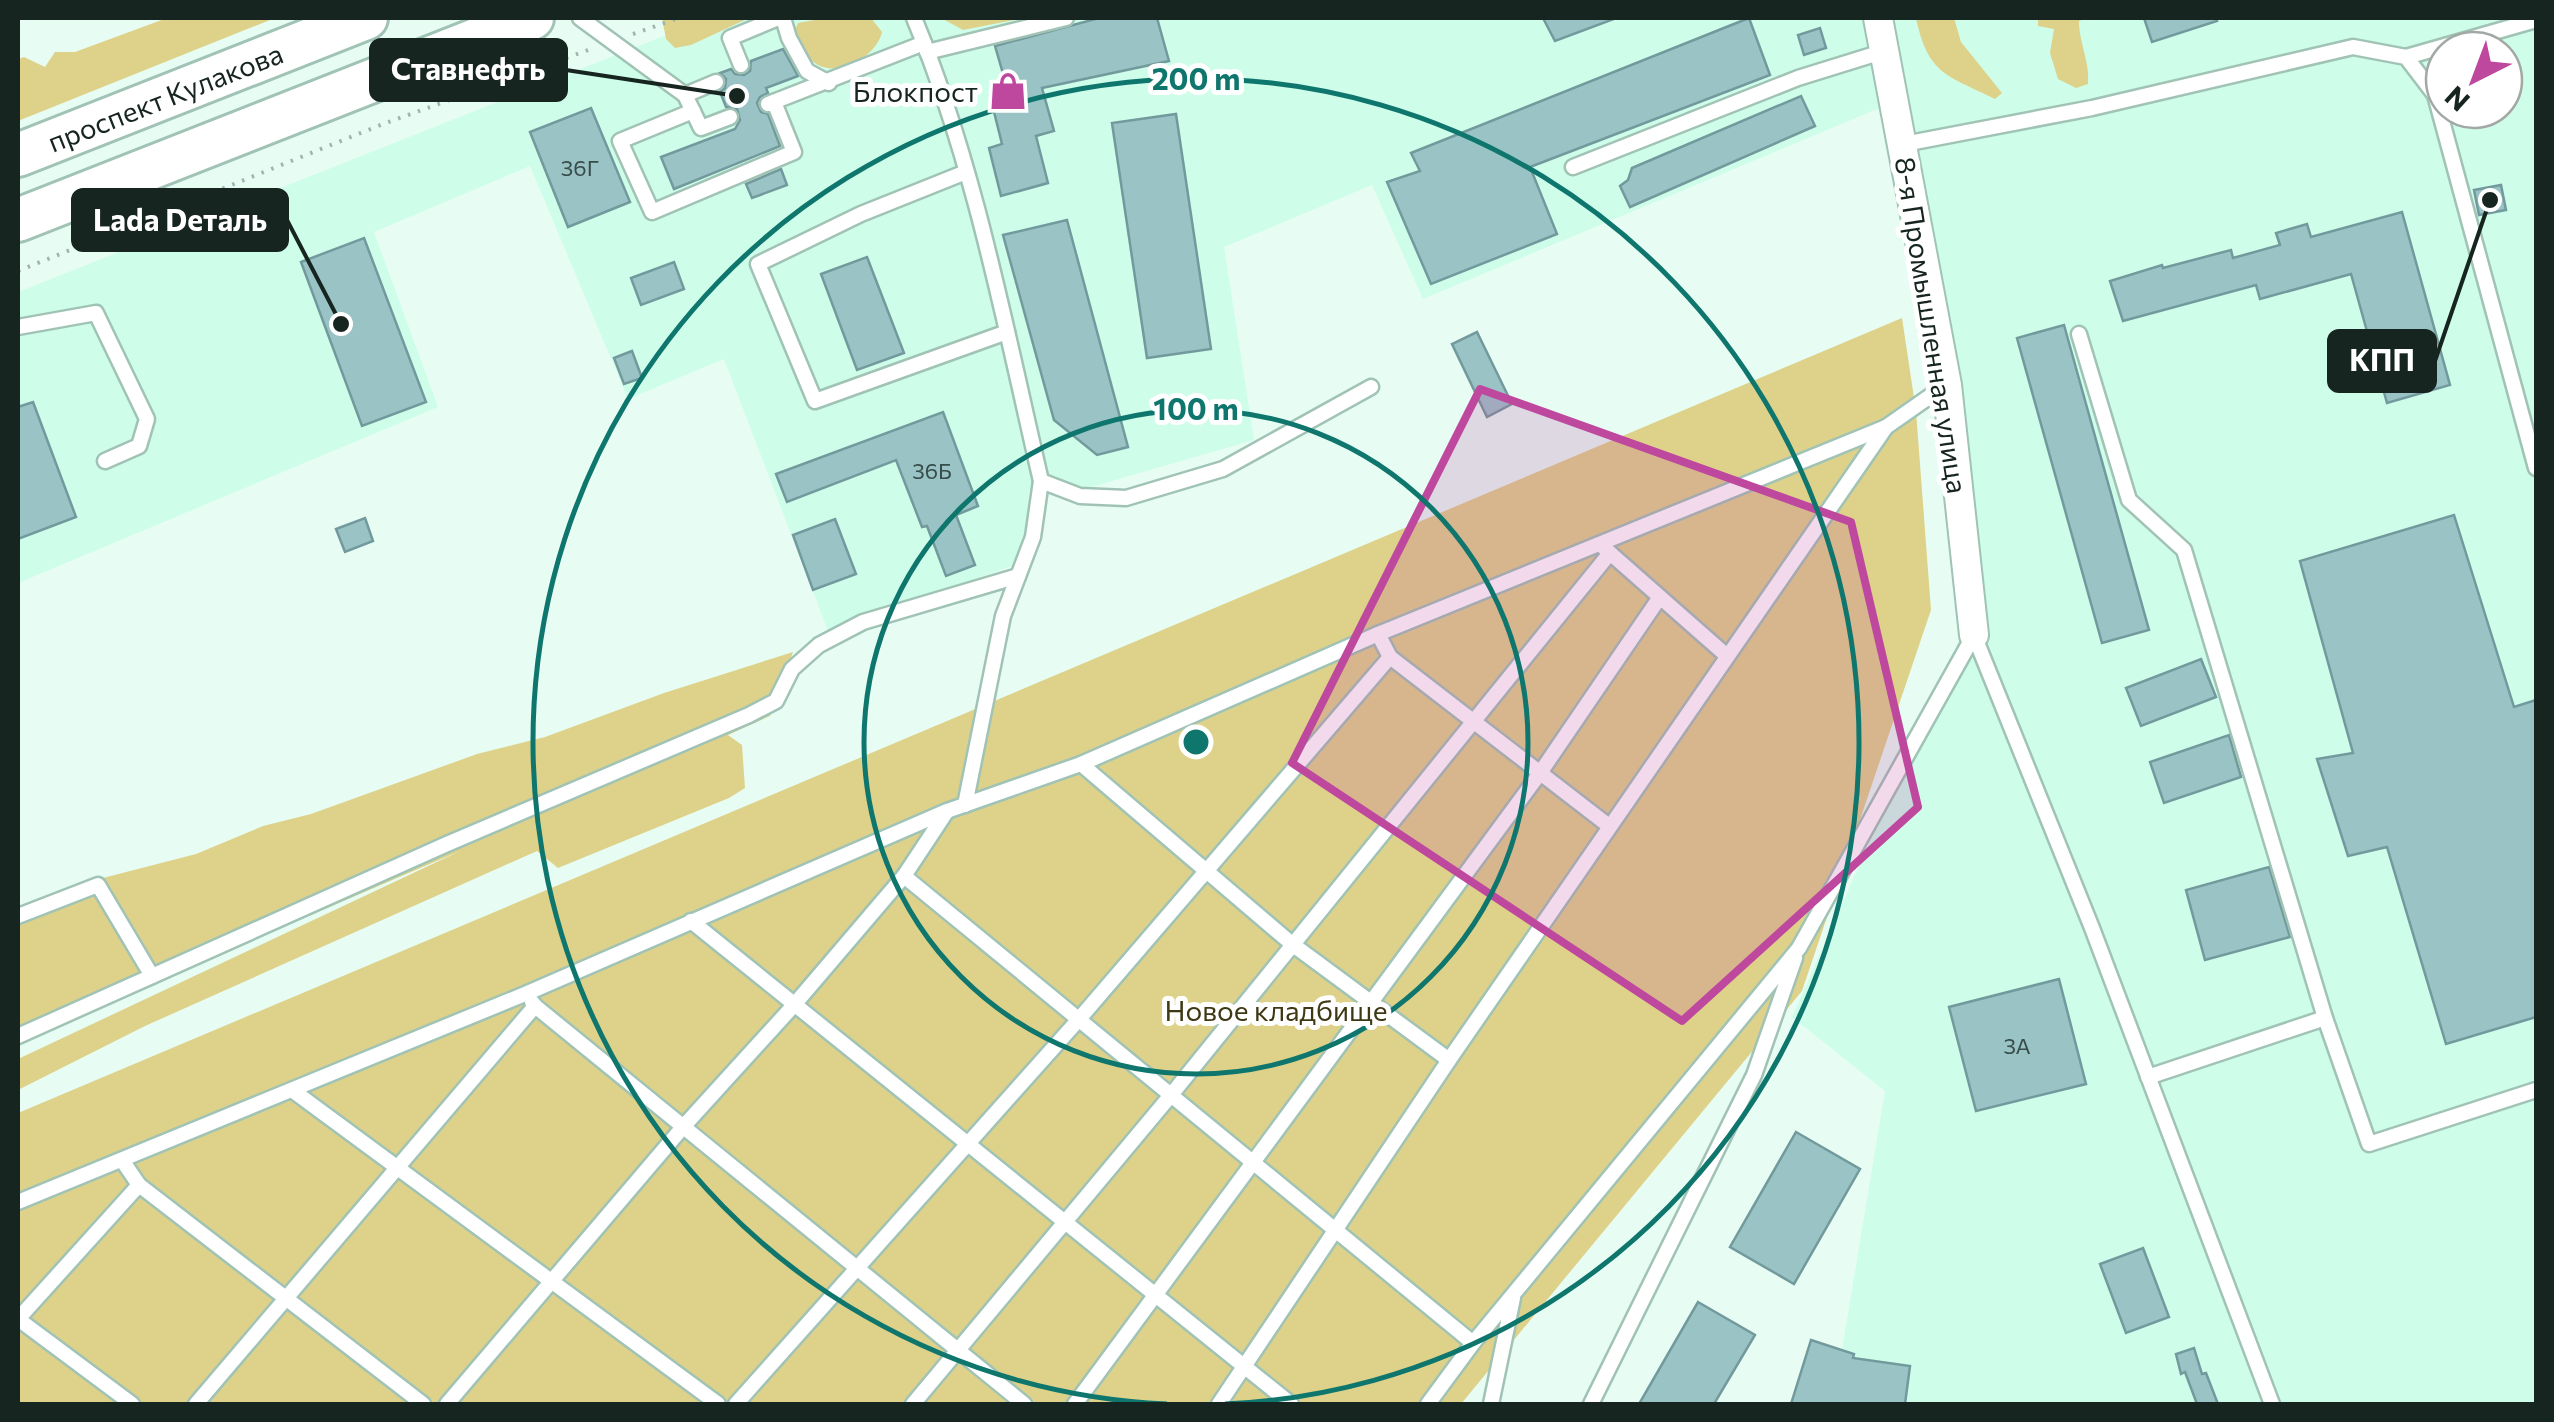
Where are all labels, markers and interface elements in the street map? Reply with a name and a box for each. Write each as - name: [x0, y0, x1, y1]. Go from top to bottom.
- north arrow: [2424, 30, 2524, 130]
- street label: проспект Кулакова: [43, 36, 287, 159]
- callout: Ставнефть: [371, 40, 566, 100]
- text: Ставнефть: [391, 49, 545, 86]
- text: 200 m: [1152, 59, 1240, 96]
- shop icon: Блокпост: [987, 70, 1029, 112]
- place label: Блокпост: [853, 74, 978, 108]
- text: N: [2437, 80, 2476, 119]
- house number: 36Г: [561, 154, 599, 181]
- street label: 8-я Промышленная улица: [1889, 154, 1975, 496]
- callout: Lada Dеталь: [73, 190, 287, 250]
- text: Lada Dеталь: [93, 200, 267, 237]
- callout: КПП: [2329, 331, 2435, 391]
- text: КПП: [2349, 340, 2415, 377]
- text: 100 m: [1153, 389, 1239, 426]
- house number: 36Б: [912, 457, 952, 484]
- centre of rings: [1178, 724, 1214, 760]
- park label: Новое кладбище: [1164, 993, 1388, 1027]
- house number: 3А: [2003, 1032, 2031, 1059]

